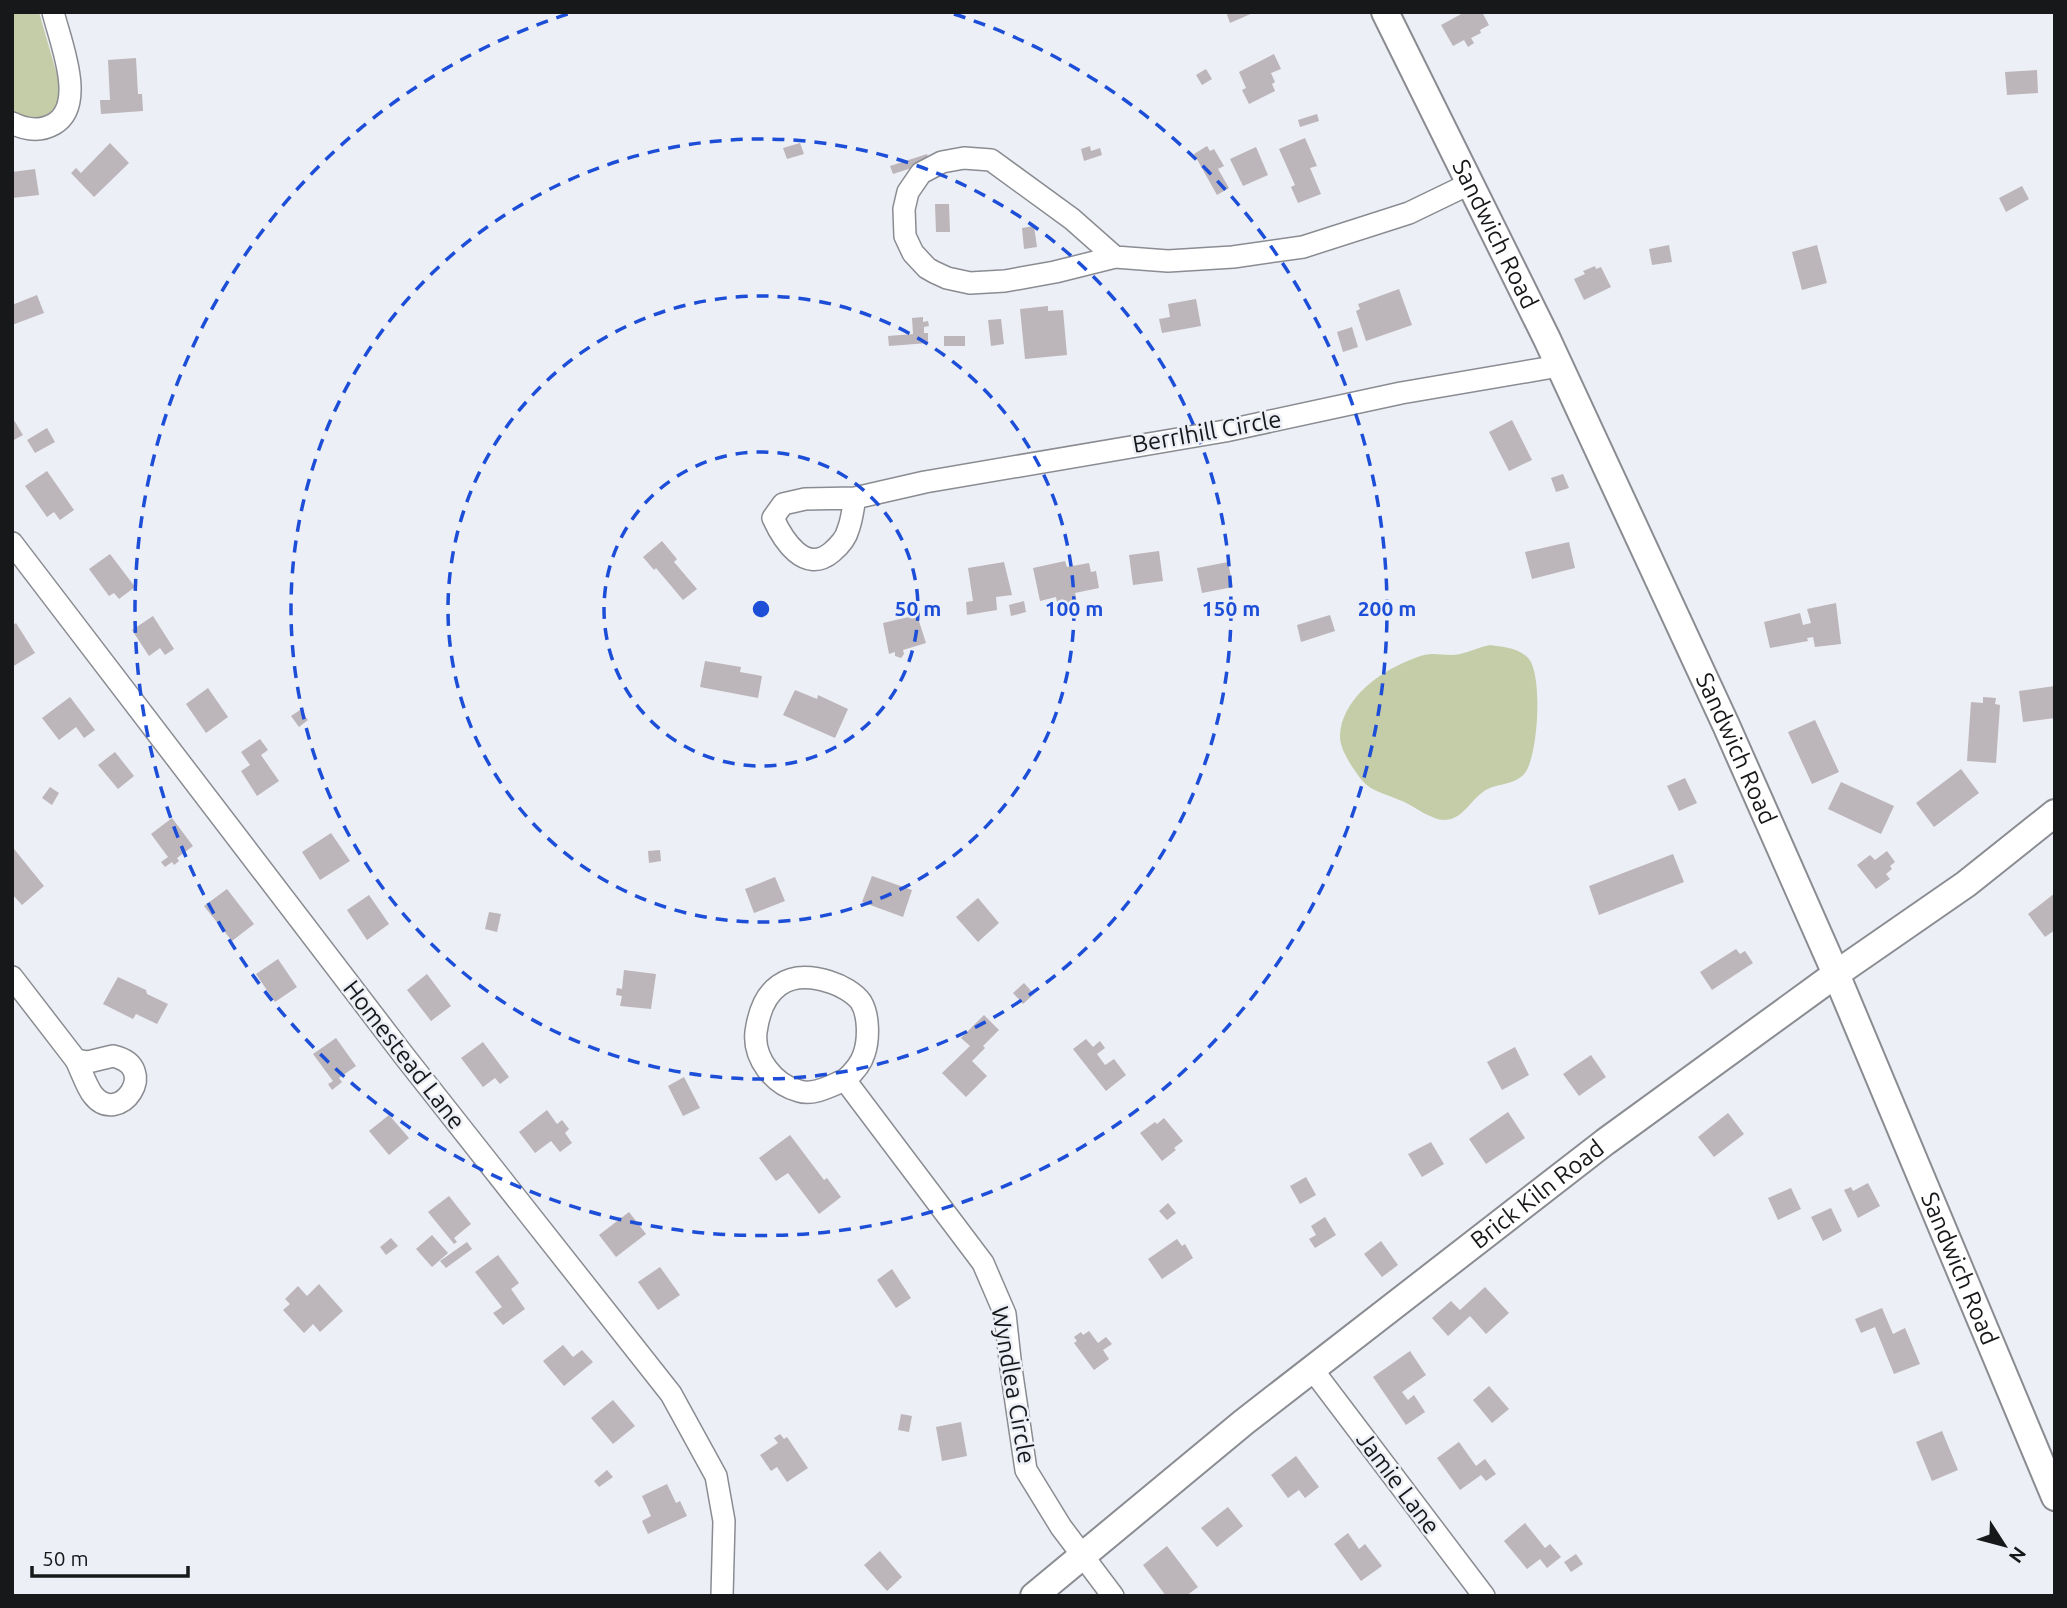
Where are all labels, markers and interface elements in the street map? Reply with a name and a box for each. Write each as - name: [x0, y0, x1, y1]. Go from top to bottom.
- street label: Sandwich Road: [1447, 155, 1544, 313]
- street label: BerrIhill Circle: [1130, 405, 1283, 458]
- text: 50 m: [895, 596, 941, 620]
- text: 100 m: [1045, 596, 1103, 620]
- text: 150 m: [1202, 596, 1260, 620]
- text: 200 m: [1358, 596, 1416, 620]
- centre of rings: [749, 597, 773, 621]
- street label: Sandwich Road: [1691, 668, 1782, 828]
- street label: Homestead Lane: [338, 975, 471, 1134]
- street label: Brick Kiln Road: [1465, 1134, 1609, 1254]
- street label: Sandwich Road: [1916, 1188, 2004, 1349]
- street label: Wyndlea Circle: [986, 1304, 1041, 1466]
- street label: Jamie Lane: [1351, 1426, 1446, 1539]
- north arrow: [1969, 1510, 2039, 1580]
- scale bar: [32, 1534, 187, 1578]
- text: N: [2005, 1543, 2031, 1567]
- text: 50 m: [42, 1546, 89, 1570]

